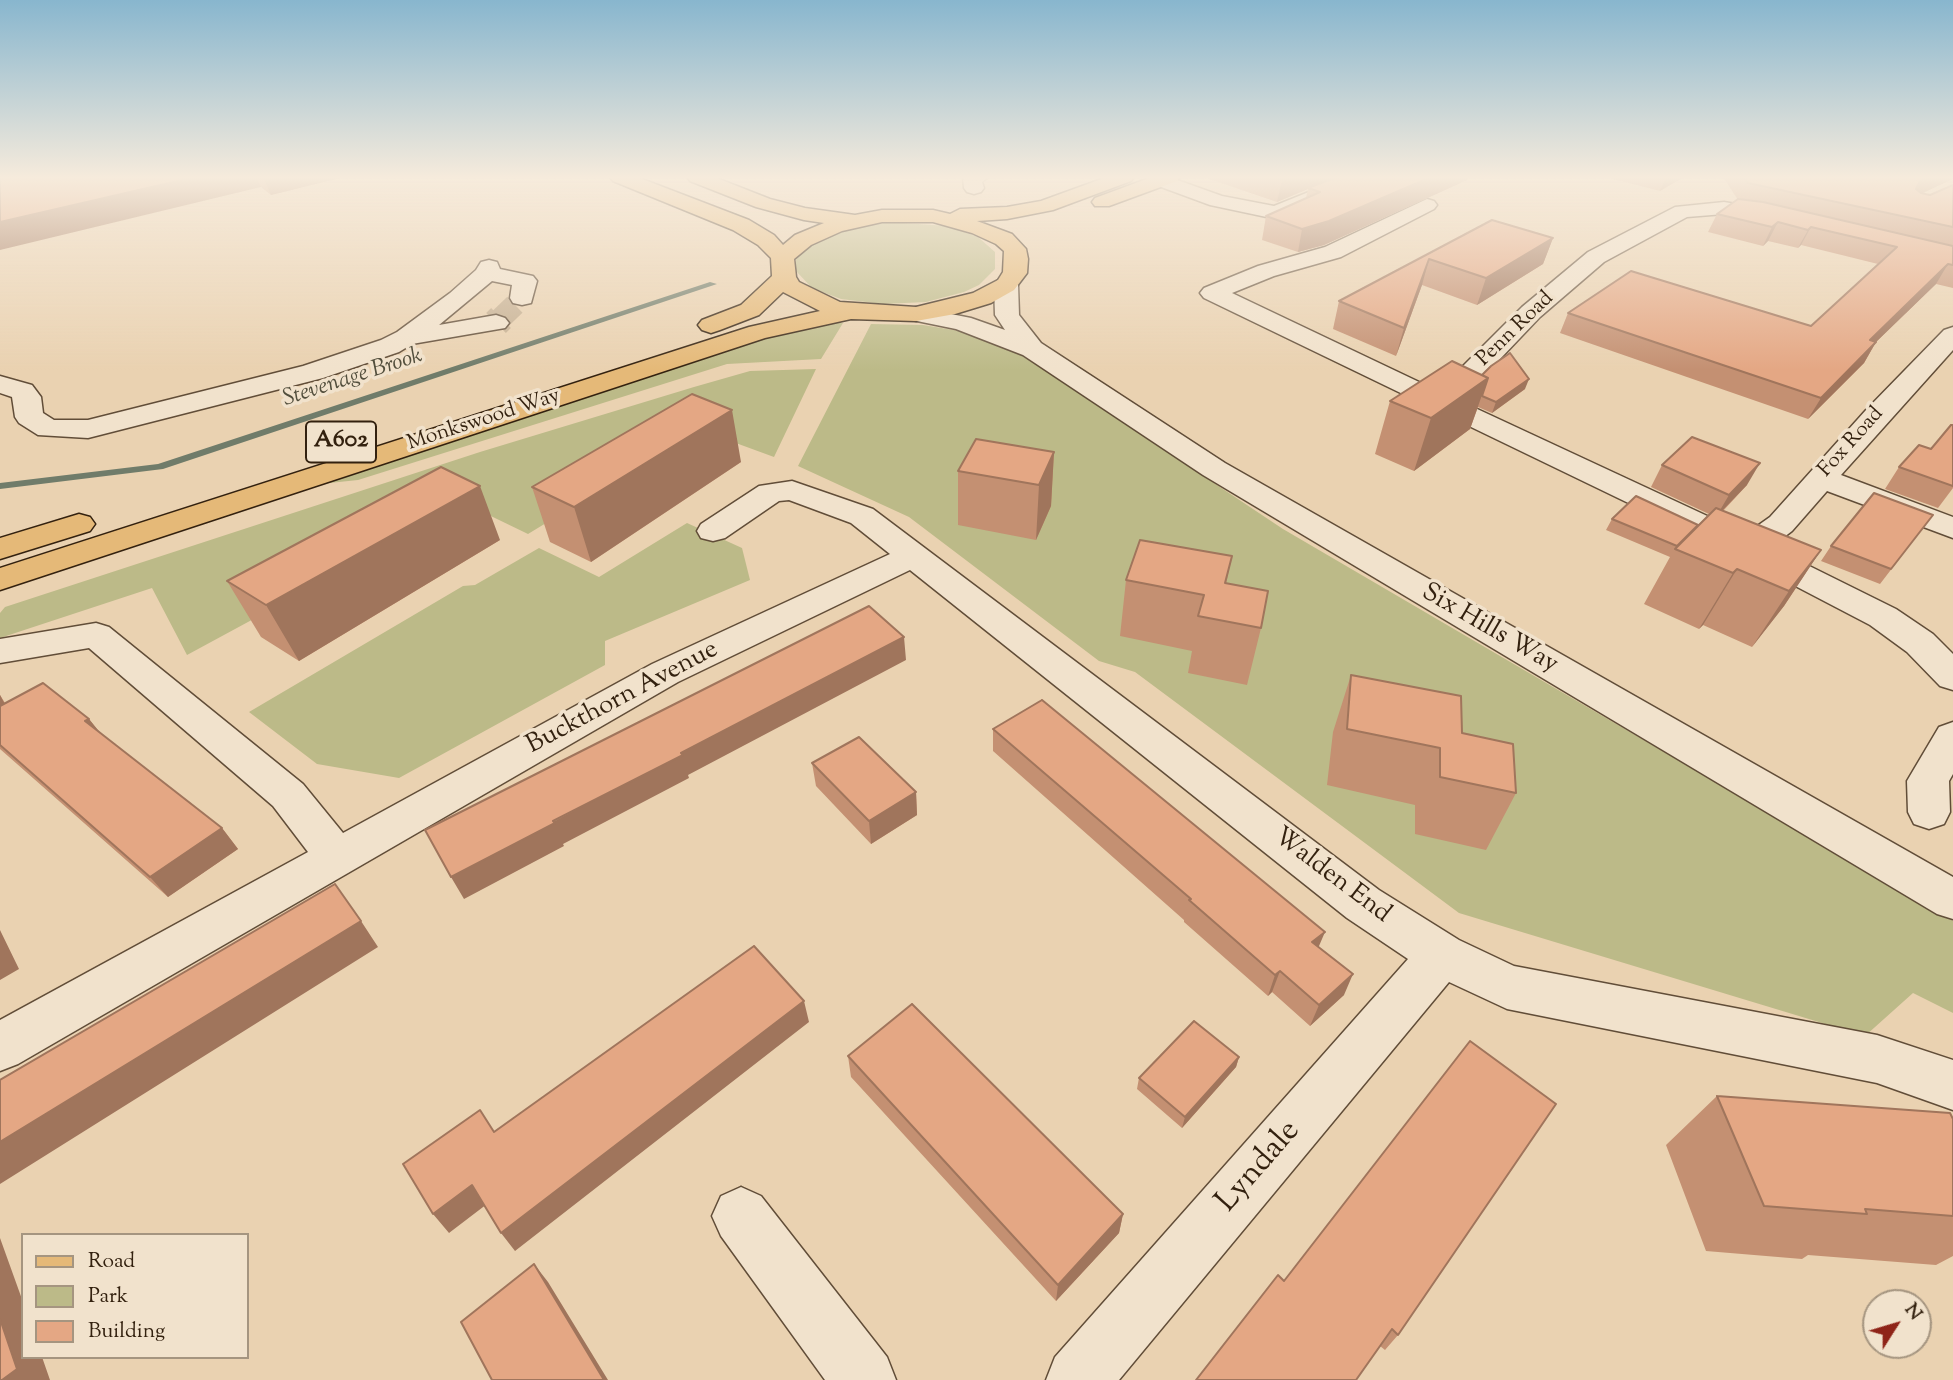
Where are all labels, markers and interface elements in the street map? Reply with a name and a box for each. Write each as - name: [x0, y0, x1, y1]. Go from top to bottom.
- street label: Penn Road: [1472, 287, 1560, 373]
- water label: Stevenage Brook: [280, 343, 426, 415]
- street label: Monkswood Way: [405, 384, 563, 458]
- street label: Fox Road: [1814, 403, 1890, 483]
- road number: A602: [306, 422, 376, 462]
- street label: Six Hills Way: [1415, 578, 1563, 682]
- street label: Buckthorn Avenue: [522, 635, 724, 763]
- street label: Walden End: [1266, 823, 1396, 931]
- street label: Lyndale: [1210, 1114, 1310, 1222]
- legend: [21, 1233, 248, 1359]
- text: Road: [88, 1247, 135, 1277]
- text: Park: [88, 1282, 128, 1312]
- north arrow: [1862, 1289, 1932, 1359]
- text: N: [1897, 1298, 1928, 1326]
- text: Building: [88, 1317, 165, 1347]

